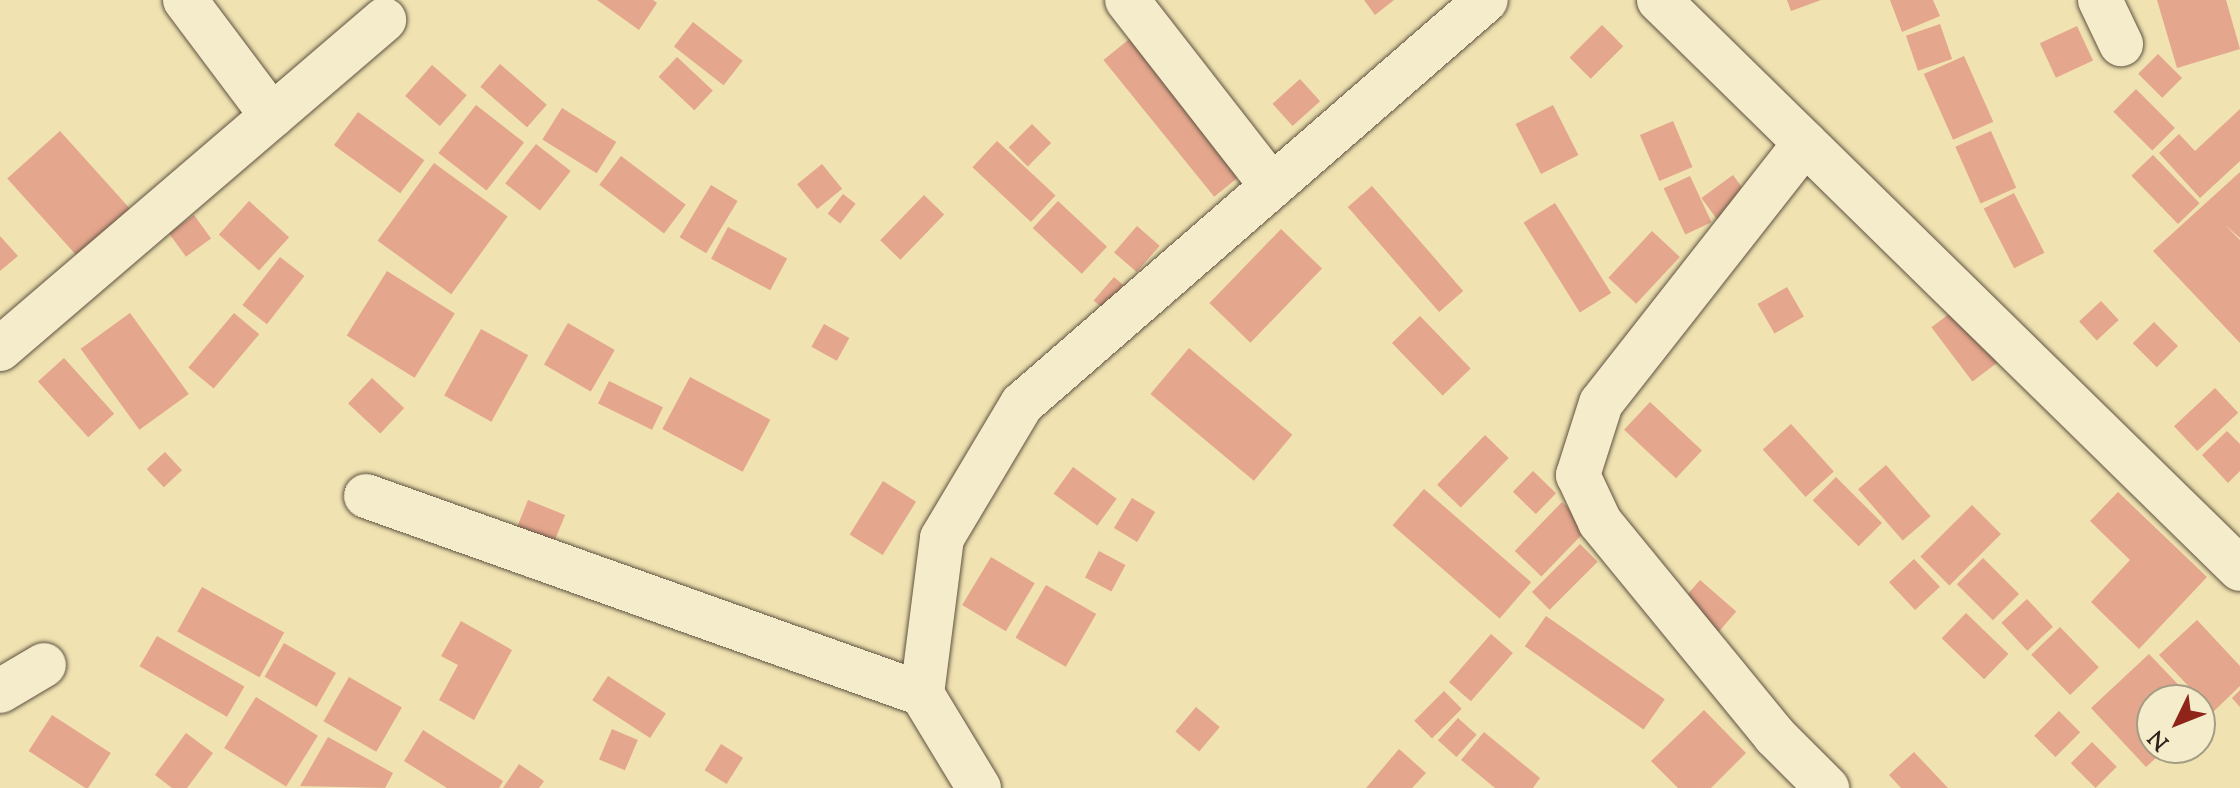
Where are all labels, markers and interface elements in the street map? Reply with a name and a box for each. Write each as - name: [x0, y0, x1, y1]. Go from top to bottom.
- north arrow: [2136, 684, 2216, 764]
- text: N: [2142, 722, 2178, 756]

